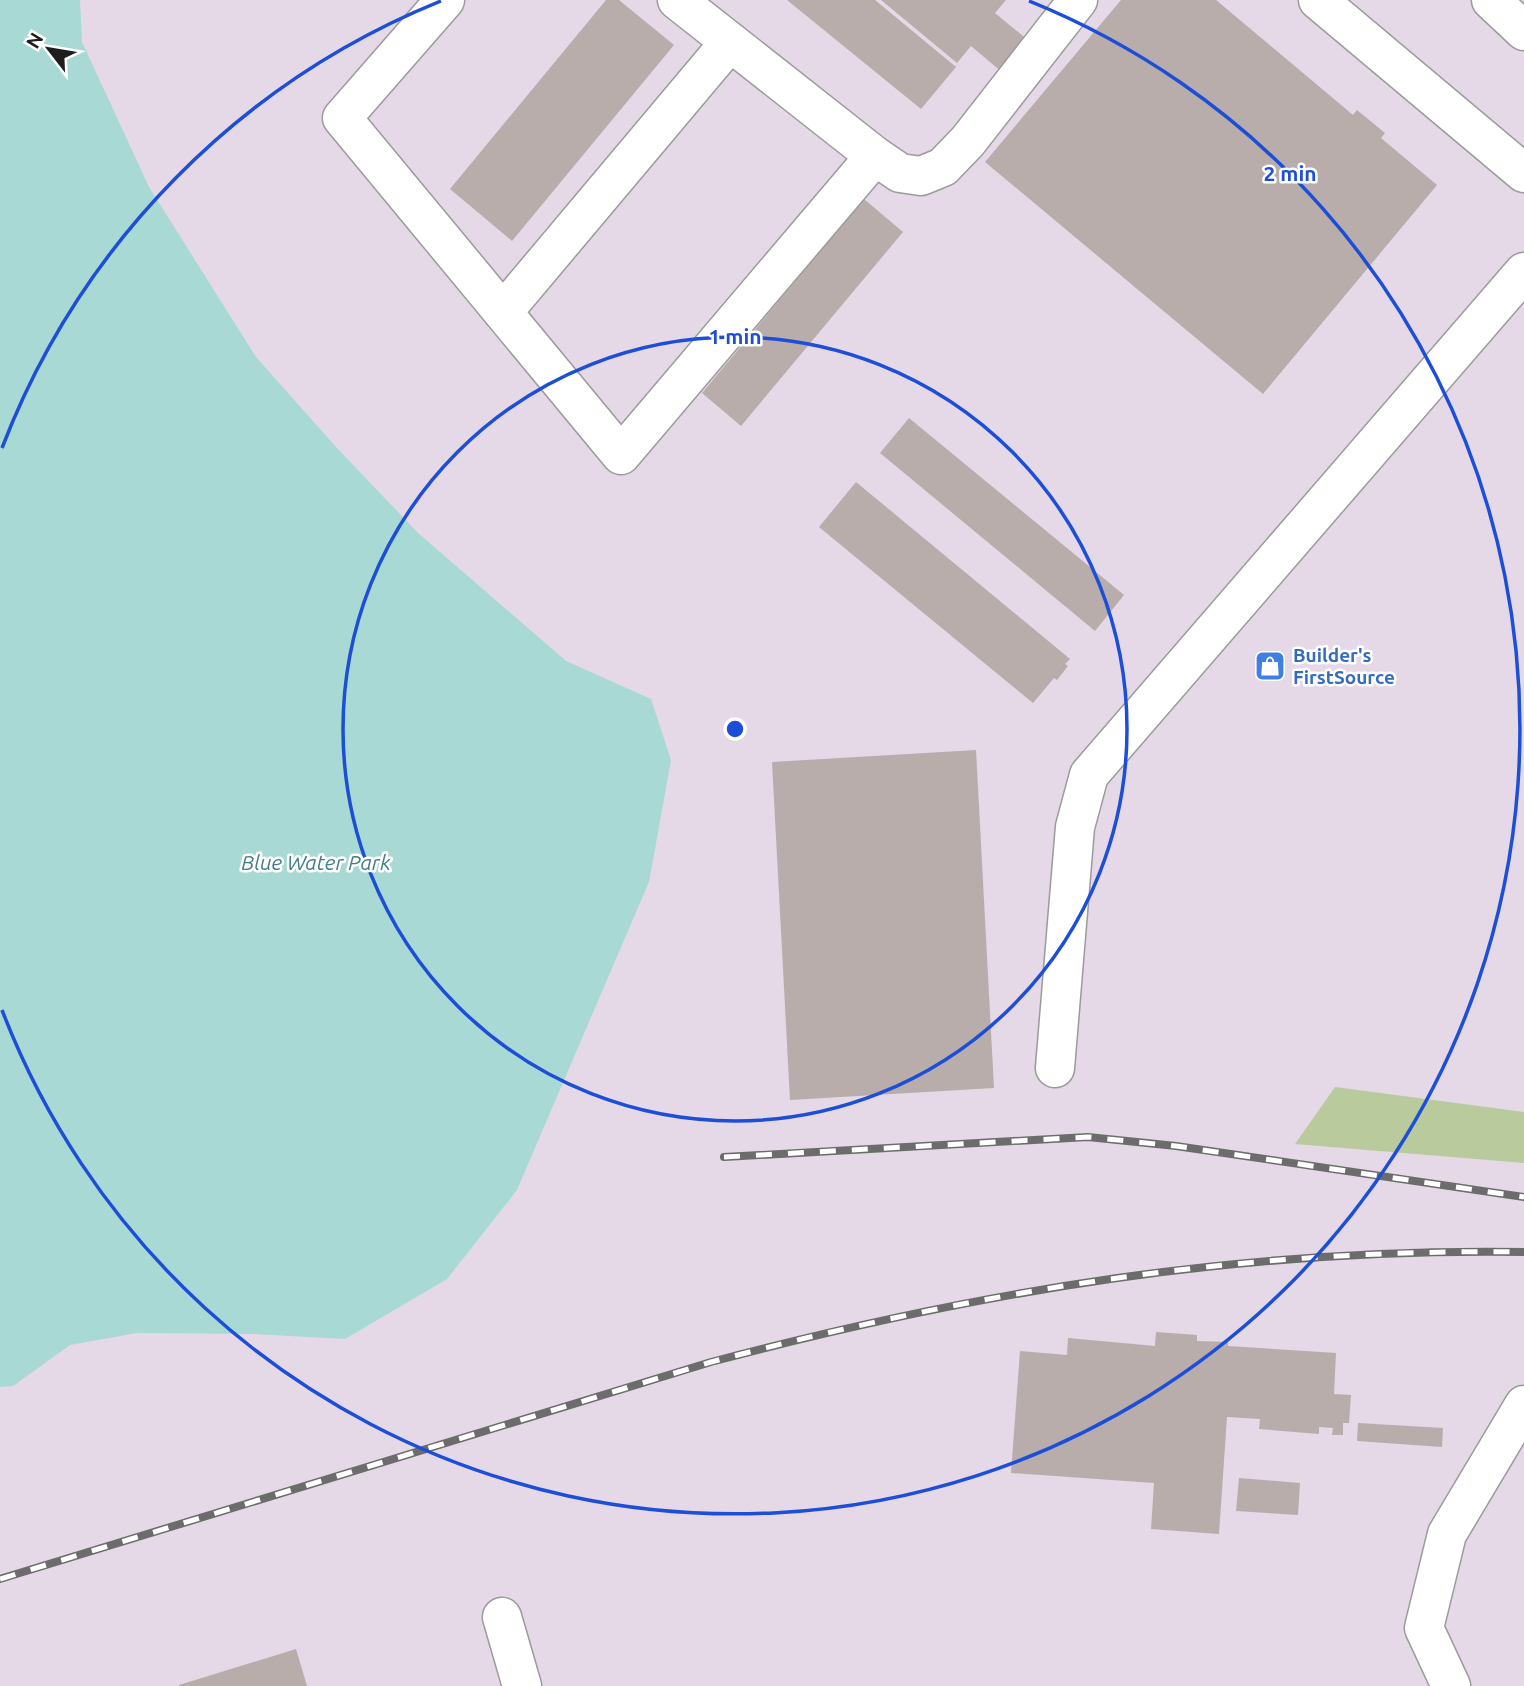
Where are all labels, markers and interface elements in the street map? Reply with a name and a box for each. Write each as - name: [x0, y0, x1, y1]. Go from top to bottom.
- north arrow: [14, 14, 84, 84]
- text: N: [21, 28, 48, 52]
- text: 2 min: [1263, 161, 1317, 185]
- text: 1 min: [708, 324, 762, 348]
- place label: Builder's FirstSource: [1293, 644, 1395, 688]
- shop icon: Builder's FirstSource: [1253, 649, 1287, 683]
- centre of rings: [723, 717, 747, 741]
- water label: Blue Water Park: [241, 850, 391, 874]

